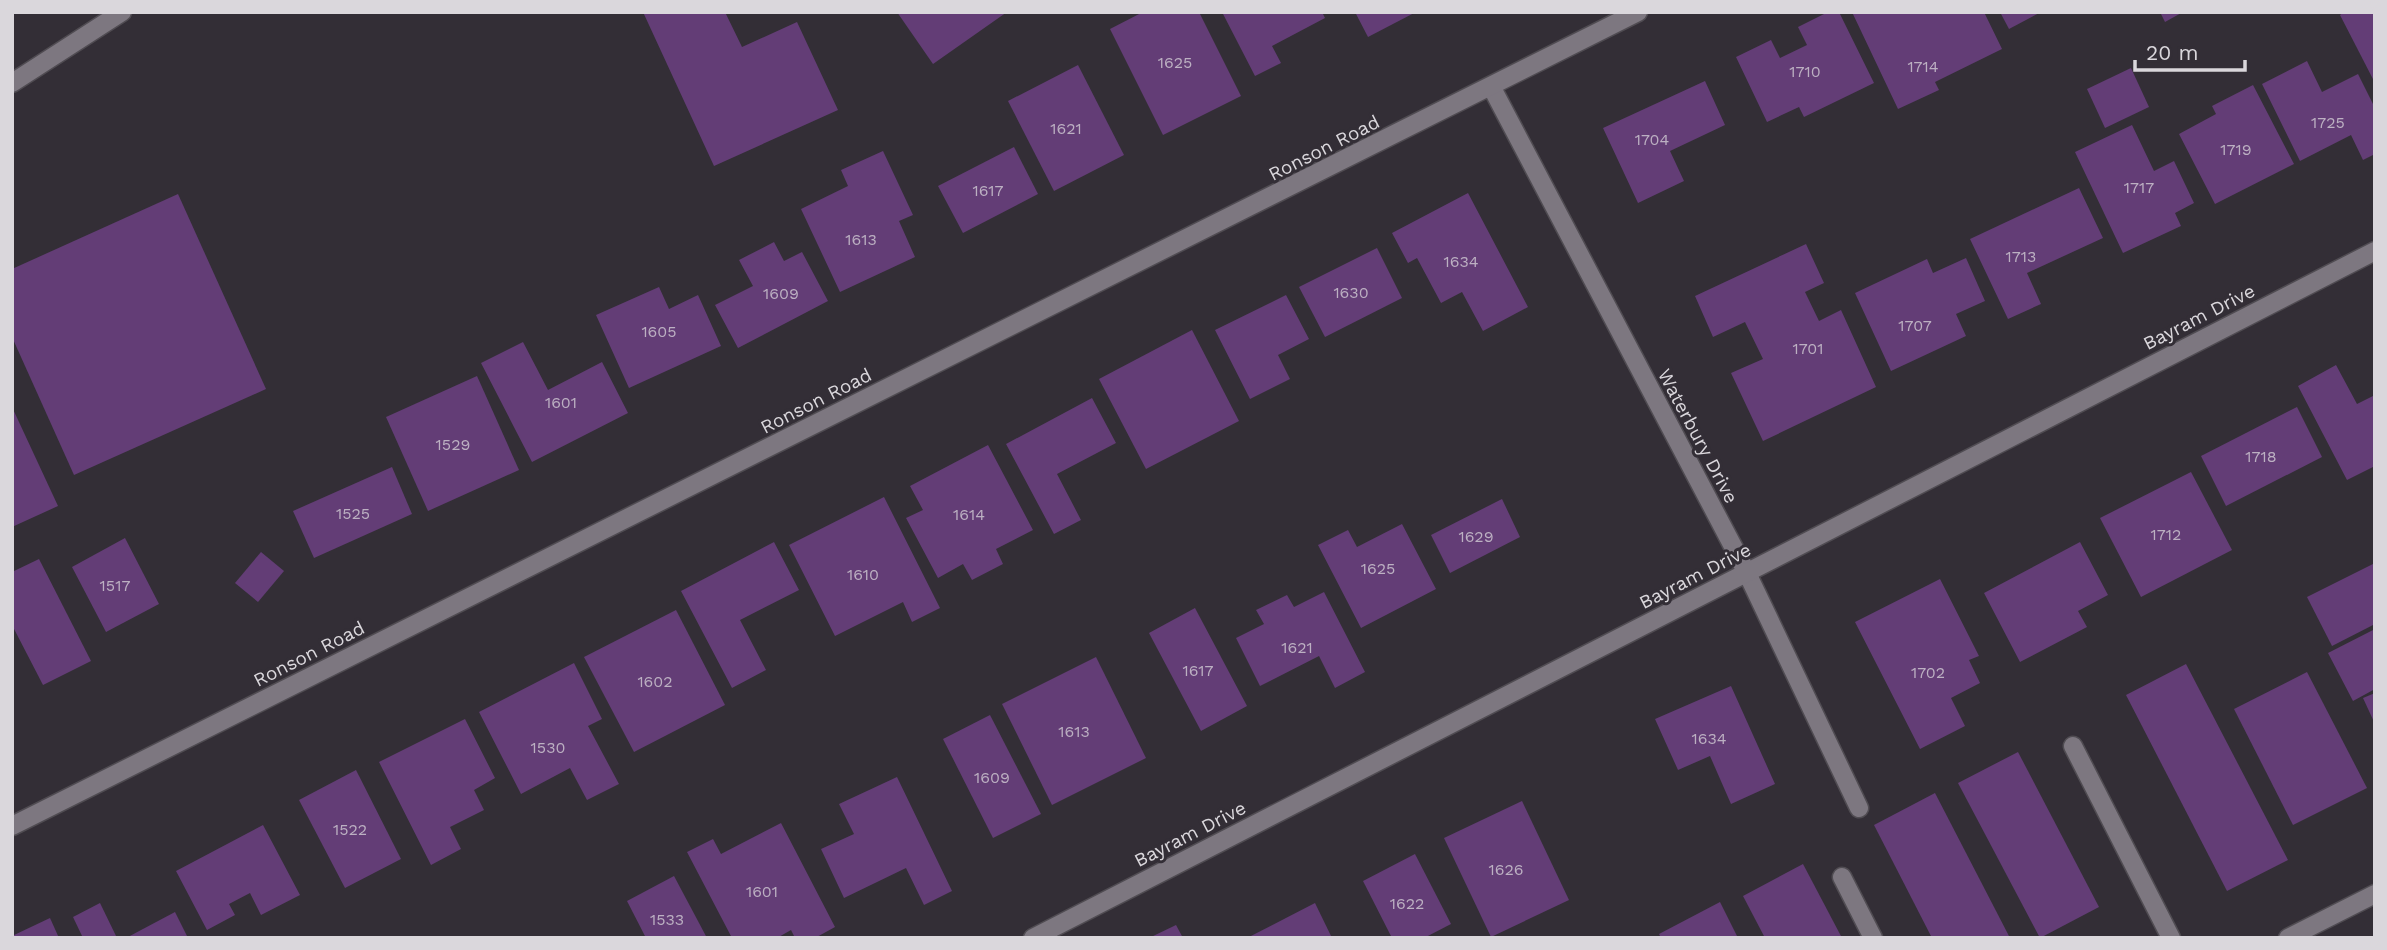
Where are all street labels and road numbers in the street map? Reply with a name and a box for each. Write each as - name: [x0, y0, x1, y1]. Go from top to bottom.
- street label: Ronson Road: [1265, 110, 1383, 186]
- street label: Bayram Drive: [2139, 279, 2259, 355]
- street label: Ronson Road: [757, 363, 875, 439]
- street label: Waterbury Drive: [1653, 365, 1743, 507]
- street label: Bayram Drive: [1635, 538, 1755, 614]
- street label: Ronson Road: [250, 616, 368, 692]
- street label: Bayram Drive: [1130, 796, 1250, 872]

